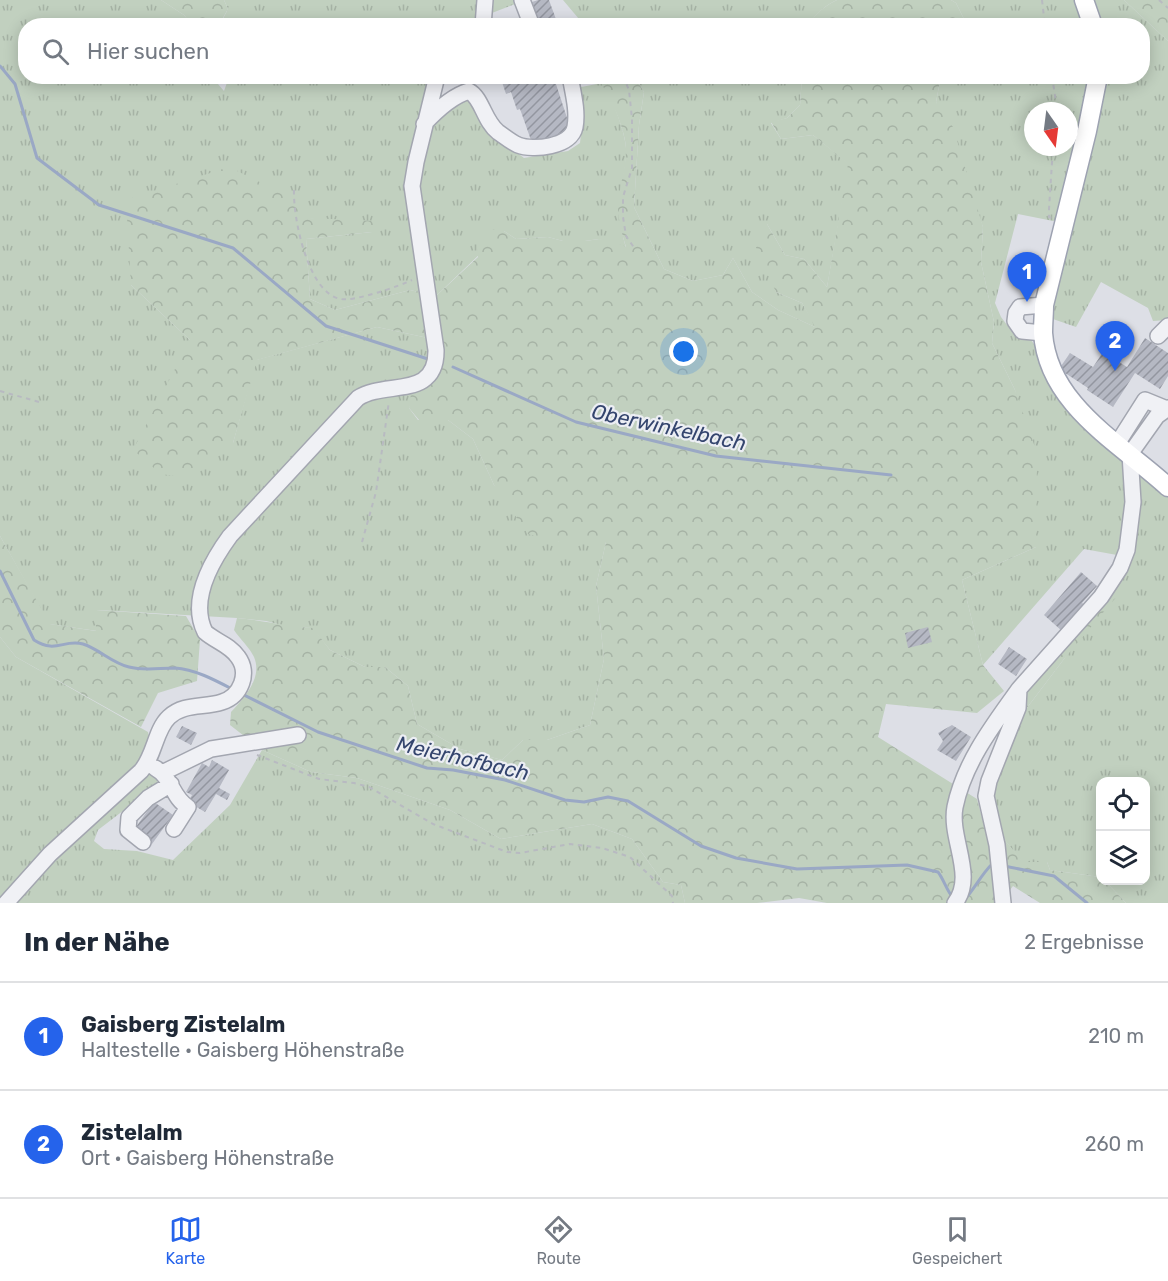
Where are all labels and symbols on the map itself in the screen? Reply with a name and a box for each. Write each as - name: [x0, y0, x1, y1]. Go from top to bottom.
- north arrow: [1024, 102, 1078, 156]
- pin: 1: [1008, 252, 1046, 302]
- pin: 2: [1096, 322, 1134, 371]
- your location: [669, 337, 698, 366]
- water label: Oberwinkelbach: [589, 398, 749, 456]
- water label: Meierhofbach: [394, 731, 532, 785]

